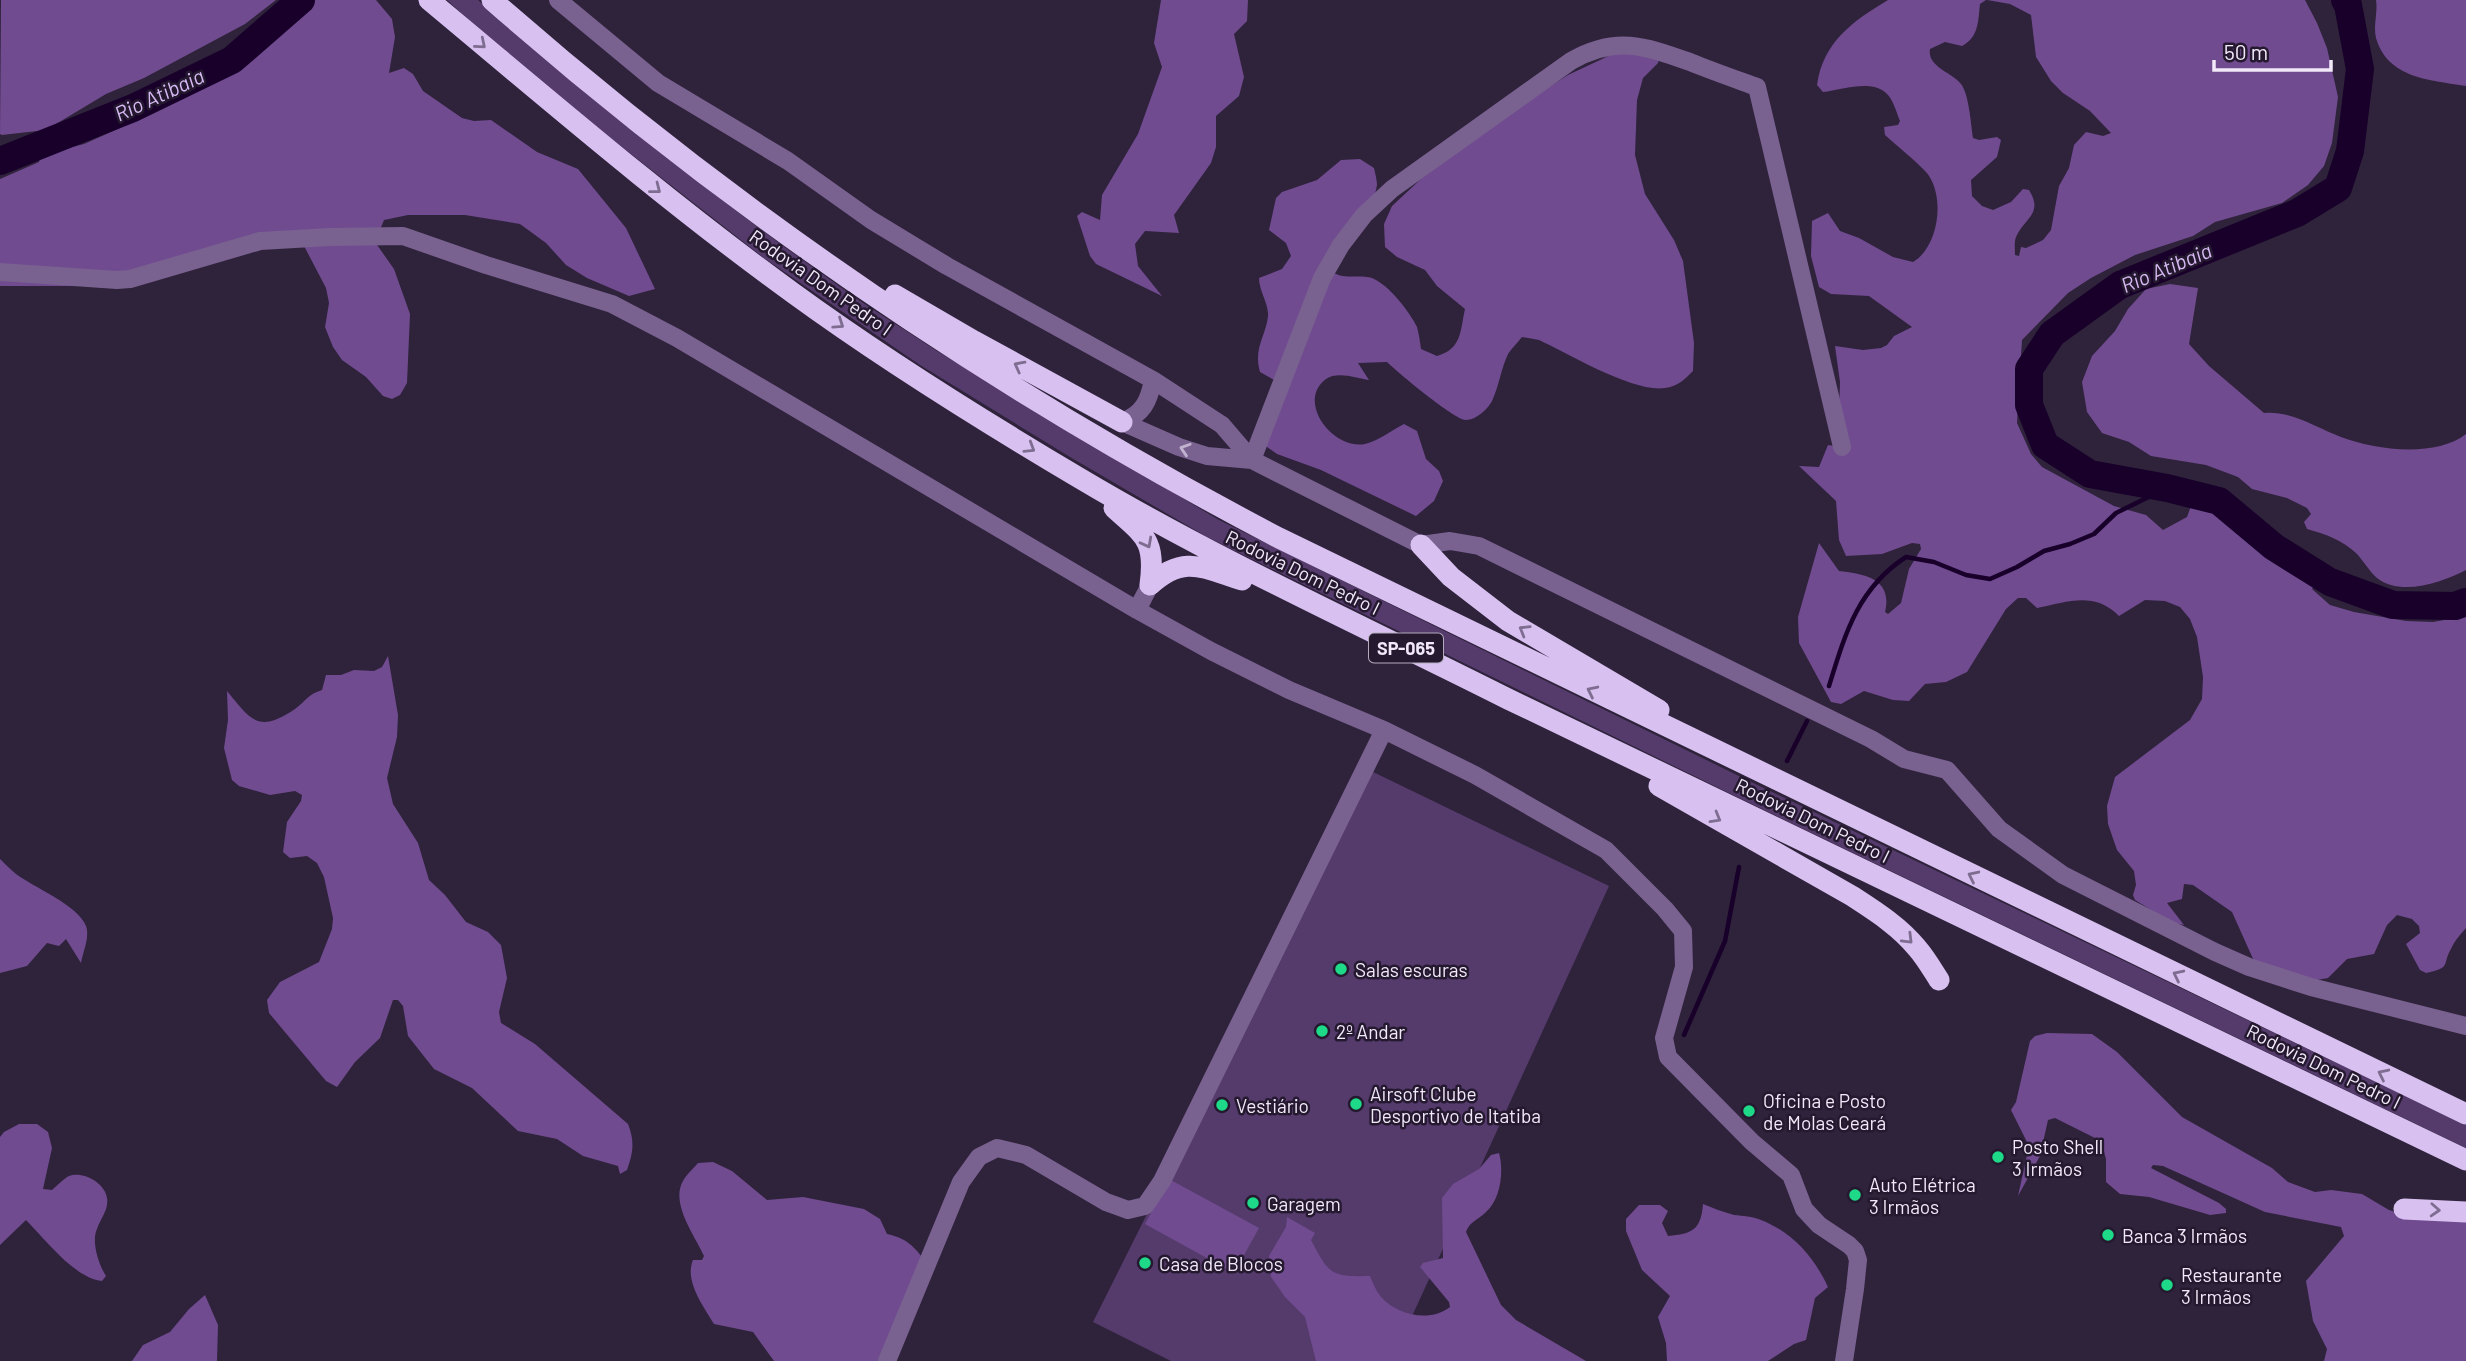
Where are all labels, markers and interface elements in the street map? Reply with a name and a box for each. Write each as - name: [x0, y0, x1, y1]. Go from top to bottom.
- scale bar: [2214, 28, 2331, 72]
- one-way arrow: [473, 36, 486, 48]
- text: 50 m: [2224, 39, 2268, 64]
- water label: Rio Atibaia: [110, 62, 208, 126]
- one-way arrow: [649, 181, 661, 194]
- street label: Rodovia Dom Pedro I: [745, 224, 897, 340]
- water label: Rio Atibaia: [2117, 237, 2215, 297]
- one-way arrow: [832, 316, 845, 329]
- one-way arrow: [1014, 361, 1027, 374]
- one-way arrow: [1023, 439, 1036, 452]
- one-way arrow: [1180, 443, 1192, 457]
- street label: Rodovia Dom Pedro I: [1222, 525, 1384, 619]
- one-way arrow: [1139, 536, 1152, 549]
- one-way arrow: [1519, 625, 1531, 638]
- road number: SP-065: [1369, 634, 1443, 662]
- one-way arrow: [1587, 685, 1599, 699]
- street label: Rodovia Dom Pedro I: [1732, 773, 1894, 867]
- one-way arrow: [1708, 810, 1721, 823]
- one-way arrow: [1968, 870, 1980, 884]
- one-way arrow: [1900, 931, 1913, 944]
- place label: Salas escuras: [1355, 958, 1468, 981]
- marker: Salas escuras: [1333, 961, 1349, 977]
- one-way arrow: [2173, 969, 2185, 983]
- street label: Rodovia Dom Pedro I: [2243, 1019, 2405, 1113]
- place label: 2º Andar: [1336, 1020, 1405, 1043]
- marker: 2º Andar: [1314, 1023, 1330, 1039]
- one-way arrow: [2377, 1068, 2390, 1082]
- place label: Airsoft Clube Desportivo de Itatiba: [1370, 1082, 1541, 1127]
- place label: Oficina e Posto de Molas Ceará: [1763, 1089, 1886, 1134]
- place label: Vestiário: [1236, 1094, 1309, 1117]
- marker: Airsoft Clube Desportivo de Itatiba: [1348, 1096, 1364, 1112]
- marker: Vestiário: [1214, 1097, 1230, 1113]
- marker: Oficina e Posto de Molas Ceará: [1741, 1103, 1757, 1119]
- place label: Posto Shell 3 Irmãos: [2012, 1135, 2103, 1180]
- marker: Posto Shell 3 Irmãos: [1990, 1149, 2006, 1165]
- place label: Auto Elétrica 3 Irmãos: [1869, 1173, 1976, 1218]
- marker: Auto Elétrica 3 Irmãos: [1847, 1187, 1863, 1203]
- place label: Garagem: [1267, 1192, 1341, 1215]
- marker: Garagem: [1245, 1195, 1261, 1211]
- one-way arrow: [2430, 1203, 2441, 1218]
- place label: Banca 3 Irmãos: [2122, 1224, 2247, 1247]
- marker: Banca 3 Irmãos: [2100, 1227, 2116, 1243]
- place label: Casa de Blocos: [1159, 1252, 1283, 1275]
- marker: Casa de Blocos: [1137, 1255, 1153, 1271]
- place label: Restaurante 3 Irmãos: [2181, 1263, 2282, 1308]
- marker: Restaurante 3 Irmãos: [2159, 1277, 2175, 1293]

